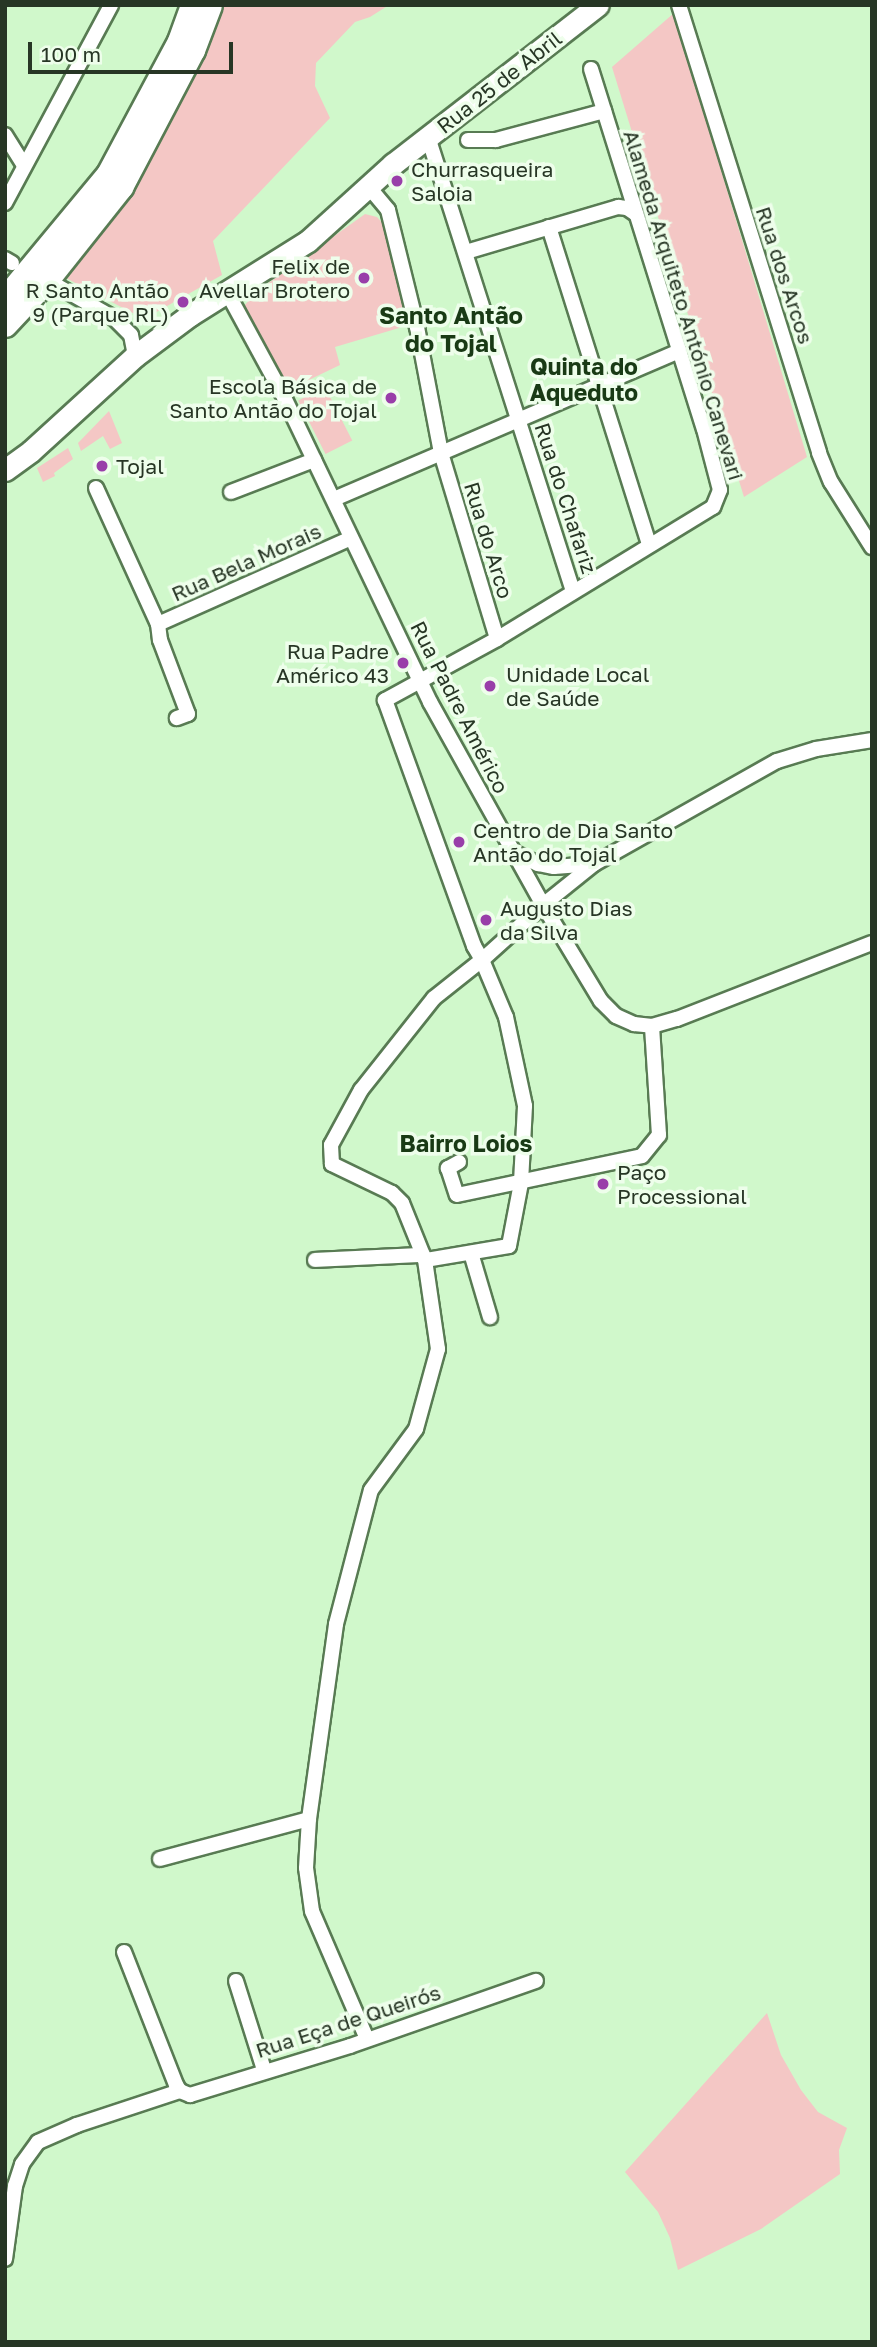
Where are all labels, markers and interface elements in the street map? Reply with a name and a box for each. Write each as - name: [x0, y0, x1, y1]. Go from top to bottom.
- street label: Rua 25 de Abril: [432, 26, 566, 138]
- scale bar: [32, 28, 236, 72]
- text: 100 m: [41, 41, 101, 67]
- street label: Alameda Arquiteto António Canevari: [619, 127, 749, 483]
- place label: Churrasqueira Saloia: [411, 156, 553, 206]
- marker: Churrasqueira Saloia: [389, 173, 405, 189]
- street label: Rua dos Arcos: [751, 203, 819, 347]
- place label: Felix de Avellar Brotero: [199, 253, 350, 303]
- marker: Felix de Avellar Brotero: [356, 270, 372, 286]
- place label: R Santo Antão 9 (Parque RL): [26, 277, 169, 327]
- marker: R Santo Antão 9 (Parque RL): [175, 294, 191, 310]
- district label: Santo Antão do Tojal: [379, 301, 523, 357]
- district label: Quinta do Aqueduto: [530, 352, 638, 406]
- place label: Escola Básica de Santo Antão do Tojal: [169, 373, 377, 423]
- marker: Escola Básica de Santo Antão do Tojal: [383, 390, 399, 406]
- street label: Rua do Chafariz: [530, 419, 602, 577]
- place label: Tojal: [116, 453, 164, 479]
- marker: Tojal: [94, 458, 110, 474]
- street label: Rua do Arco: [459, 479, 519, 601]
- street label: Rua Bela Morais: [167, 518, 325, 606]
- street label: Rua Padre Américo: [406, 617, 514, 797]
- place label: Rua Padre Américo 43: [276, 638, 389, 688]
- marker: Rua Padre Américo 43: [395, 655, 411, 671]
- place label: Unidade Local de Saúde: [506, 661, 649, 711]
- marker: Unidade Local de Saúde: [480, 676, 500, 696]
- place label: Centro de Dia Santo Antão do Tojal: [473, 817, 673, 867]
- marker: Centro de Dia Santo Antão do Tojal: [451, 834, 467, 850]
- place label: Augusto Dias da Silva: [500, 895, 633, 945]
- marker: Augusto Dias da Silva: [478, 912, 494, 928]
- district label: Bairro Loios: [400, 1129, 532, 1157]
- place label: Paço Processional: [617, 1159, 747, 1209]
- marker: Paço Processional: [595, 1176, 611, 1192]
- street label: Rua Eça de Queirós: [252, 1979, 444, 2063]

